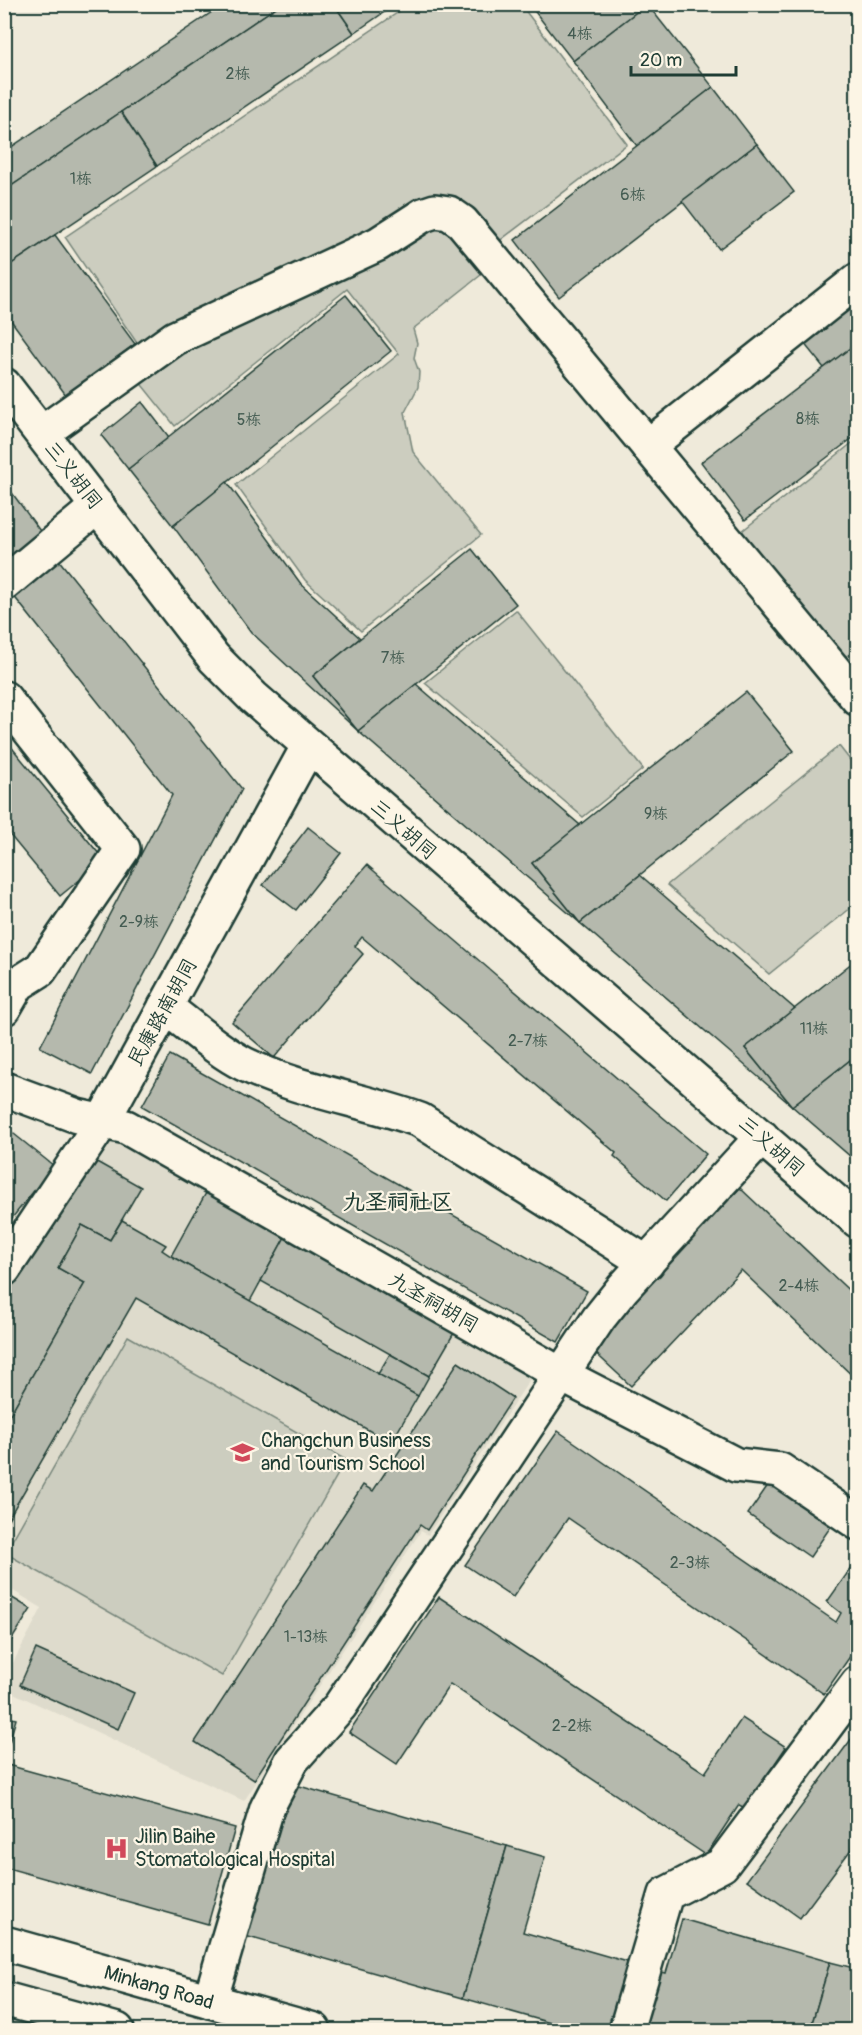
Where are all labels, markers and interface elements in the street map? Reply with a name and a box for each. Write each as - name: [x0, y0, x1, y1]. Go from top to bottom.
- house number: 4栋: [567, 24, 593, 44]
- scale bar: [631, 39, 736, 77]
- text: 20 m: [640, 49, 682, 72]
- house number: 2栋: [226, 64, 250, 84]
- house number: 1栋: [70, 169, 92, 189]
- house number: 6栋: [620, 185, 646, 205]
- house number: 8栋: [796, 409, 820, 429]
- house number: 5栋: [237, 410, 261, 430]
- street label: 三义胡同: [39, 436, 108, 515]
- house number: 7栋: [381, 648, 405, 668]
- street label: 三义胡同: [365, 794, 442, 865]
- house number: 9栋: [644, 804, 668, 824]
- house number: 2-9栋: [119, 912, 159, 932]
- street label: 民康路南胡同: [122, 954, 202, 1071]
- house number: 11栋: [800, 1019, 828, 1039]
- house number: 2-7栋: [508, 1031, 548, 1051]
- street label: 三义胡同: [733, 1111, 810, 1182]
- district label: 九圣祠社区: [343, 1188, 453, 1216]
- street label: 九圣祠胡同: [384, 1267, 483, 1338]
- house number: 2-4栋: [778, 1276, 820, 1296]
- place label: Changchun Business and Tourism School: [261, 1428, 431, 1476]
- school or university icon: Changchun Business and Tourism School: [230, 1439, 256, 1465]
- house number: 2-3栋: [670, 1553, 710, 1573]
- house number: 1-13栋: [284, 1627, 328, 1647]
- house number: 2-2栋: [552, 1716, 592, 1736]
- place label: Jilin Baihe Stomatological Hospital: [135, 1824, 335, 1872]
- hospital icon: Jilin Baihe Stomatological Hospital: [104, 1835, 130, 1861]
- street label: Minkang Road: [101, 1960, 217, 2015]

